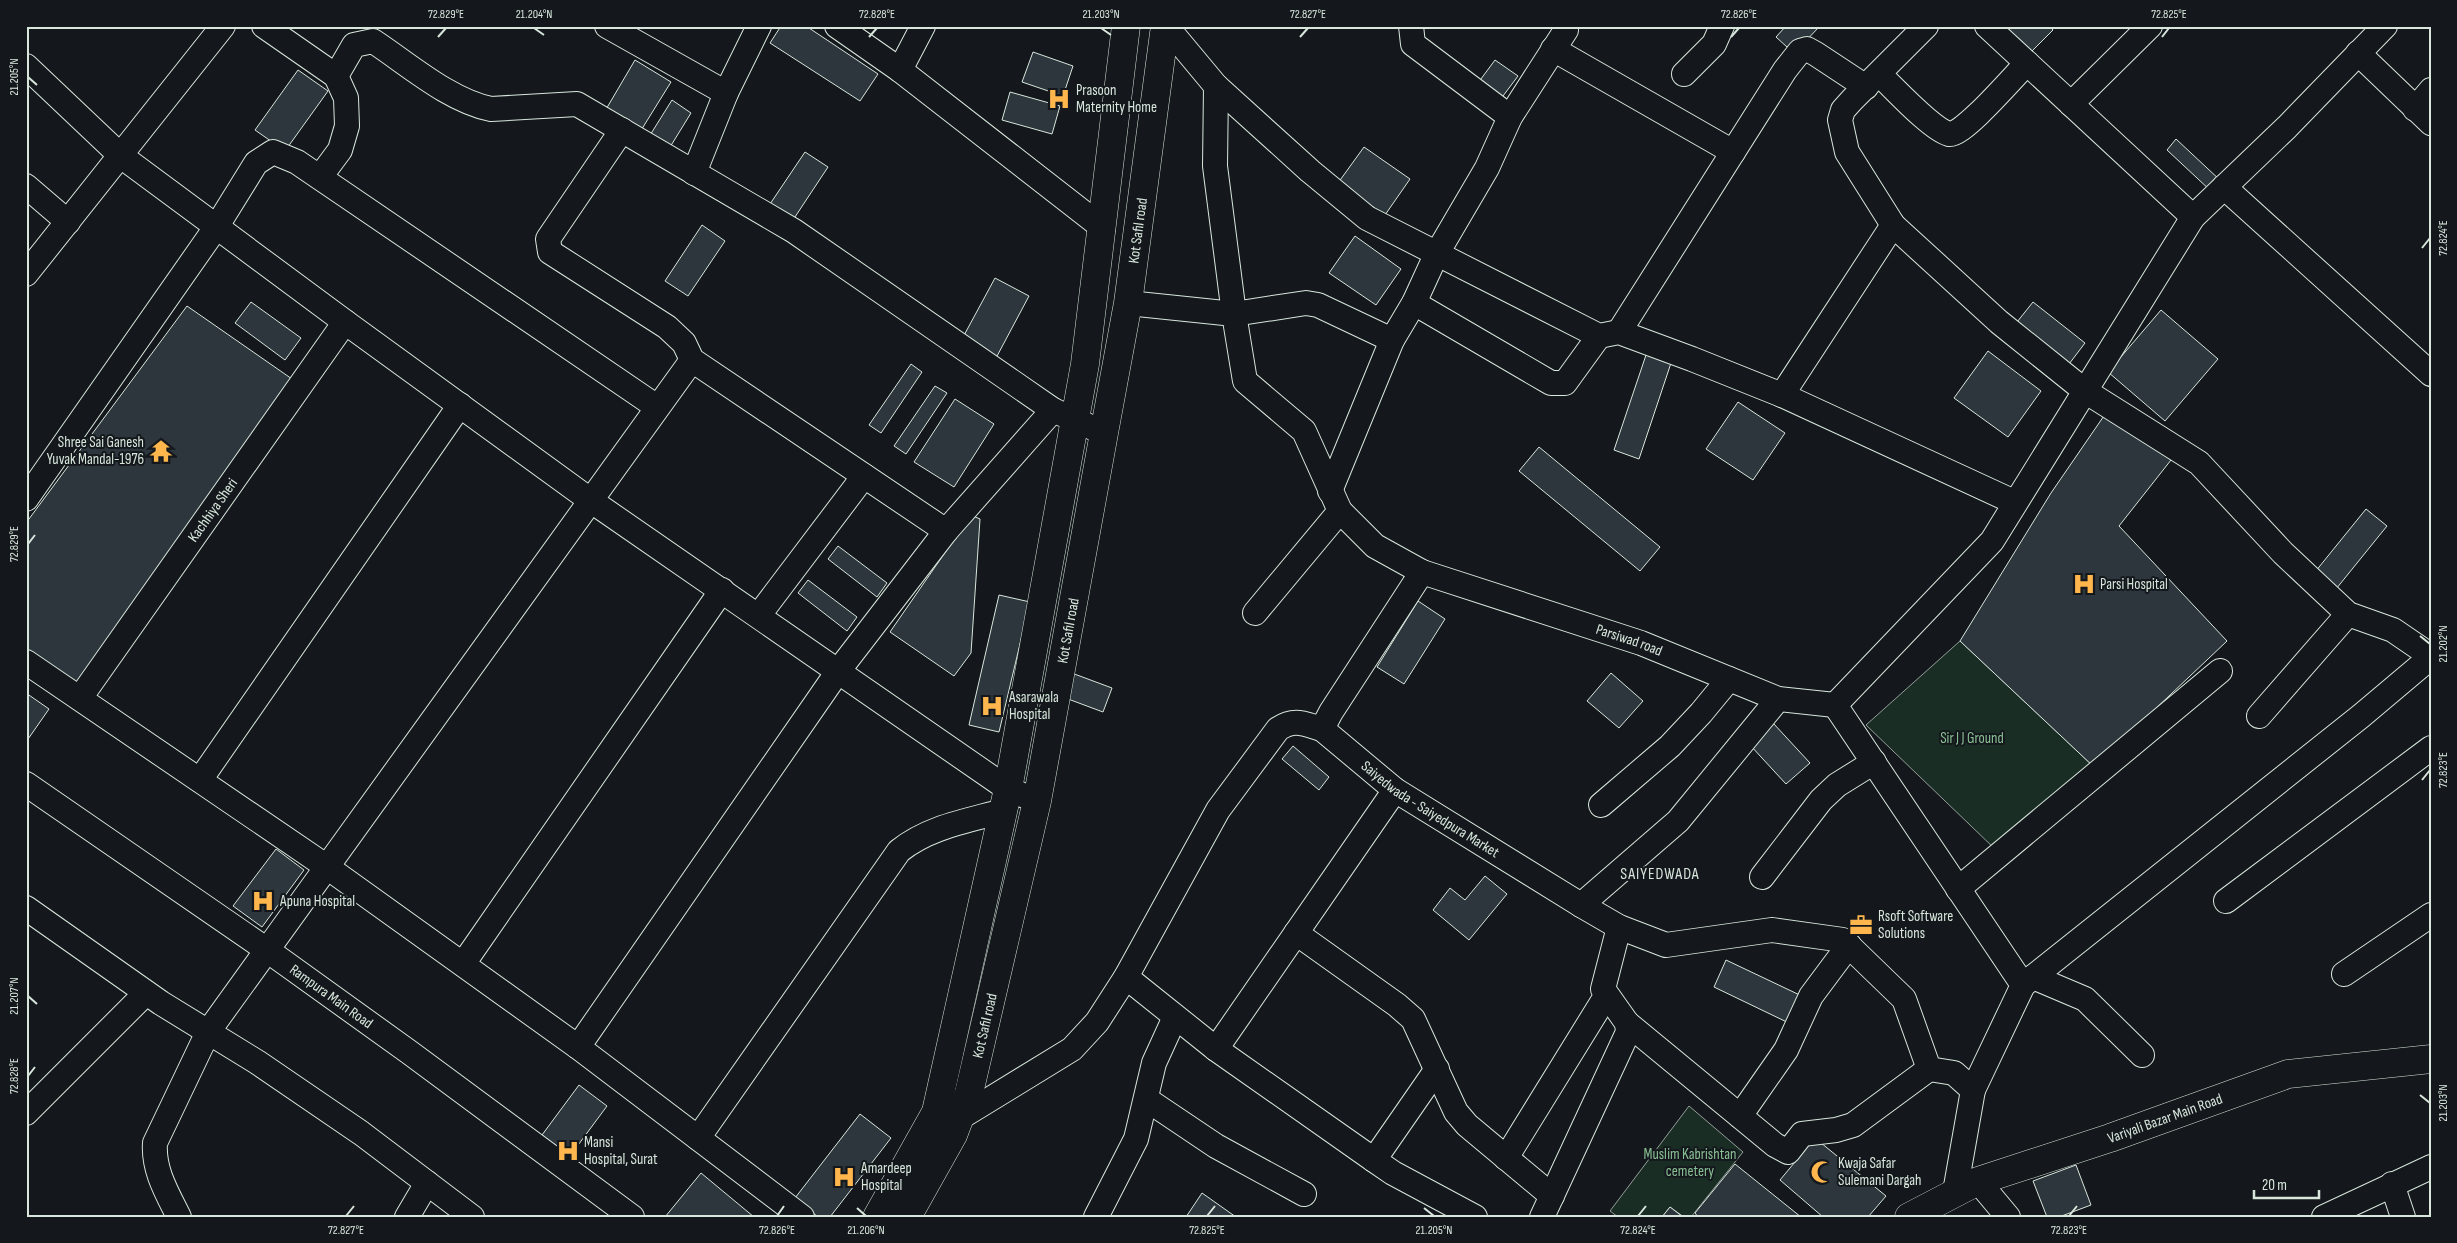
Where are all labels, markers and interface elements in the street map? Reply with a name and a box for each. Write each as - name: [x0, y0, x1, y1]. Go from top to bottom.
- text: 72.829°E: [428, 7, 464, 22]
- text: 21.204°N: [516, 7, 552, 22]
- text: 72.828°E: [859, 7, 895, 22]
- text: 21.203°N: [1082, 7, 1120, 22]
- text: 72.827°E: [1290, 7, 1326, 22]
- text: 72.826°E: [1721, 7, 1757, 22]
- text: 72.825°E: [2151, 7, 2187, 22]
- text: 21.205°N: [7, 59, 22, 95]
- place label: Prasoon Maternity Home: [1076, 81, 1157, 117]
- hospital icon: Prasoon Maternity Home: [1046, 86, 1072, 112]
- street label: Kot Safil road: [1124, 197, 1152, 265]
- text: 72.824°E: [2436, 220, 2451, 256]
- place label: Shree Sai Ganesh Yuvak Mandal-1976: [47, 433, 144, 469]
- temple icon: Shree Sai Ganesh Yuvak Mandal-1976: [148, 438, 174, 464]
- street label: Kachhiya Sheri: [184, 474, 242, 546]
- text: 72.829°E: [7, 526, 22, 562]
- hospital icon: Parsi Hospital: [2071, 571, 2097, 597]
- place label: Parsi Hospital: [2100, 575, 2168, 594]
- street label: Kot Safil road: [1053, 596, 1084, 665]
- street label: Parsiwad road: [1593, 620, 1665, 661]
- text: 21.202°N: [2436, 625, 2451, 663]
- place label: Asarawala Hospital: [1008, 688, 1059, 724]
- hospital icon: Asarawala Hospital: [979, 693, 1005, 719]
- park label: Sir J J Ground: [1940, 729, 2004, 748]
- text: 72.823°E: [2436, 752, 2451, 788]
- street label: Saiyedwada - Saiyedpura Market: [1357, 757, 1503, 862]
- district label: SAIYEDWADA: [1620, 865, 1700, 884]
- hospital icon: Apuna Hospital: [250, 888, 276, 914]
- place label: Apuna Hospital: [279, 892, 355, 911]
- place label: Rsoft Software Solutions: [1878, 907, 1953, 943]
- office icon: Rsoft Software Solutions: [1848, 912, 1874, 938]
- street label: Rampura Main Road: [286, 960, 377, 1033]
- text: 21.207°N: [7, 977, 22, 1015]
- street label: Kot Safil road: [968, 992, 1002, 1060]
- text: 72.828°E: [7, 1058, 22, 1094]
- text: 21.203°N: [2436, 1084, 2451, 1122]
- street label: Variyali Bazar Main Road: [2105, 1089, 2225, 1148]
- place label: Mansi Hospital, Surat: [584, 1133, 658, 1169]
- hospital icon: Mansi Hospital, Surat: [555, 1138, 581, 1164]
- park label: Muslim Kabrishtan cemetery: [1644, 1145, 1736, 1181]
- place label: Kwaja Safar Sulemani Dargah: [1838, 1154, 1921, 1190]
- place label: Amardeep Hospital: [860, 1159, 912, 1195]
- mosque icon: Kwaja Safar Sulemani Dargah: [1809, 1159, 1835, 1185]
- hospital icon: Amardeep Hospital: [831, 1164, 857, 1190]
- scale bar: [2254, 1168, 2320, 1200]
- text: 20 m: [2262, 1176, 2287, 1195]
- text: 72.827°E: [328, 1223, 364, 1238]
- text: 72.826°E: [759, 1223, 795, 1238]
- text: 21.206°N: [847, 1223, 885, 1238]
- text: 72.825°E: [1189, 1223, 1225, 1238]
- text: 21.205°N: [1416, 1223, 1452, 1238]
- text: 72.824°E: [1620, 1223, 1656, 1238]
- text: 72.823°E: [2051, 1223, 2087, 1238]

